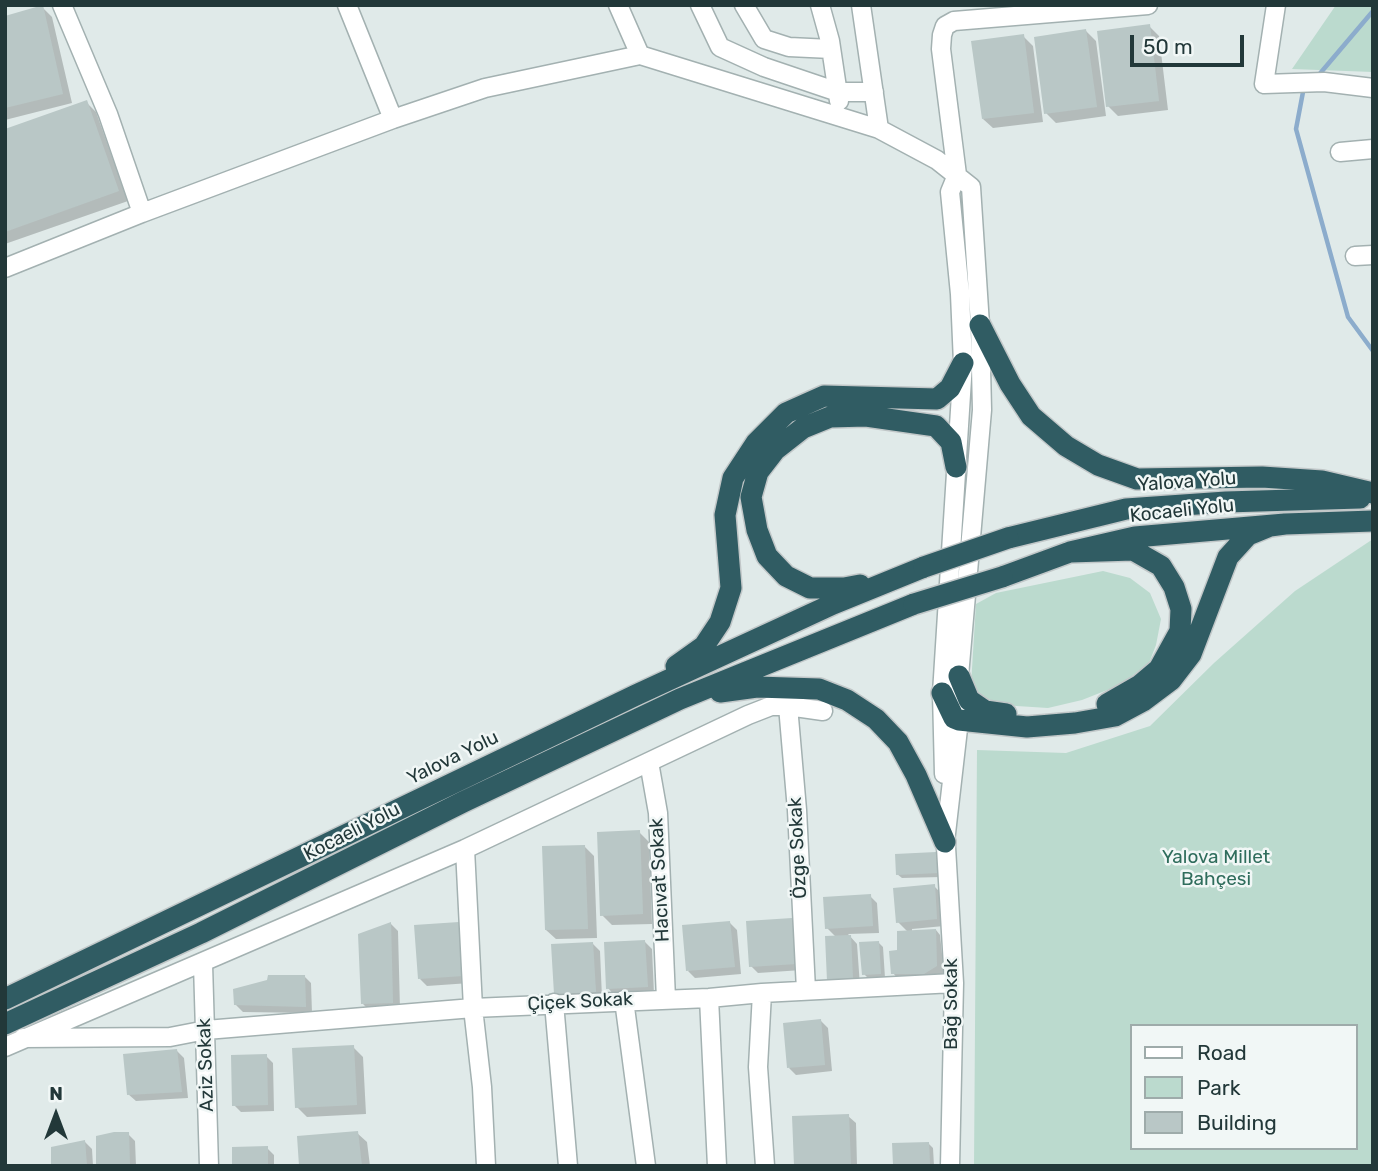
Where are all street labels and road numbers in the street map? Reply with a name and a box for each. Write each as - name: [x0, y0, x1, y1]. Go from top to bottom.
- street label: Yalova Yolu: [1137, 467, 1237, 497]
- street label: Kocaeli̇ Yolu: [1129, 494, 1235, 528]
- street label: Yalova Yolu: [404, 726, 502, 790]
- street label: Özge Sokak: [784, 797, 812, 899]
- street label: Kocaeli̇ Yolu: [300, 798, 404, 866]
- street label: Hacıvat Sokak: [645, 817, 675, 943]
- street label: Bağ Sokak: [941, 958, 963, 1050]
- street label: Çiçek Sokak: [527, 988, 633, 1016]
- street label: Aziz Sokak: [193, 1018, 219, 1112]

